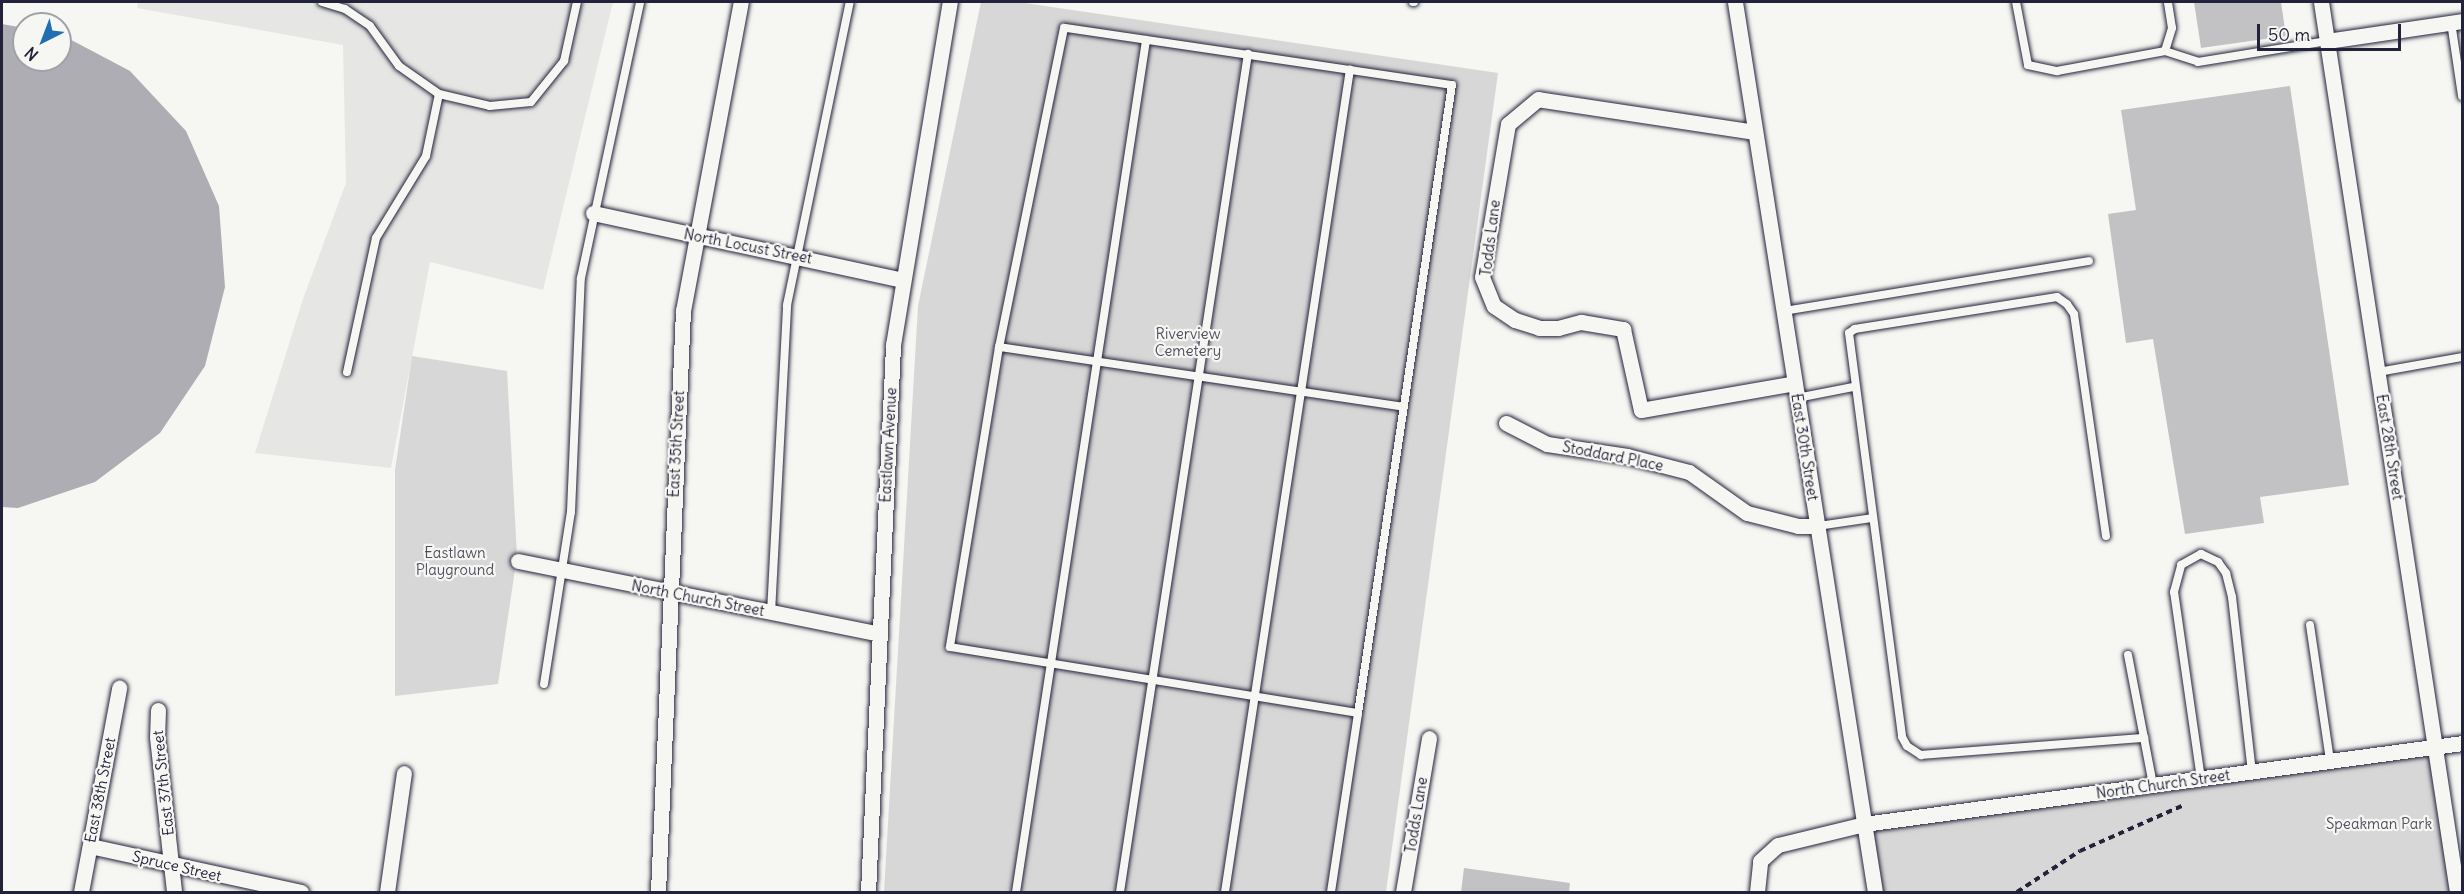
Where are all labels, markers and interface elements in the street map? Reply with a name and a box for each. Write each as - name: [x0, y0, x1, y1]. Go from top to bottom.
- north arrow: [12, 12, 72, 72]
- scale bar: [2260, 12, 2404, 50]
- text: 50 m: [2268, 23, 2310, 46]
- text: N: [20, 43, 42, 65]
- street label: Todds Lane: [1476, 199, 1504, 277]
- street label: North Locust Street: [682, 225, 814, 267]
- park label: Riverview Cemetery: [1155, 324, 1221, 359]
- street label: Eastlawn Avenue: [876, 387, 900, 503]
- street label: East 35th Street: [664, 390, 688, 498]
- street label: East 30th Street: [1788, 392, 1822, 502]
- street label: East 28th Street: [2373, 393, 2407, 501]
- street label: Stoddard Place: [1561, 437, 1665, 475]
- park label: Eastlawn Playground: [416, 543, 494, 578]
- street label: North Church Street: [630, 576, 766, 620]
- street label: East 37th Street: [149, 729, 177, 837]
- street label: East 38th Street: [81, 736, 119, 844]
- street label: North Church Street: [2095, 766, 2231, 802]
- street label: Todds Lane: [1401, 776, 1431, 854]
- park label: Speakman Park: [2326, 815, 2432, 833]
- street label: Spruce Street: [131, 847, 223, 885]

